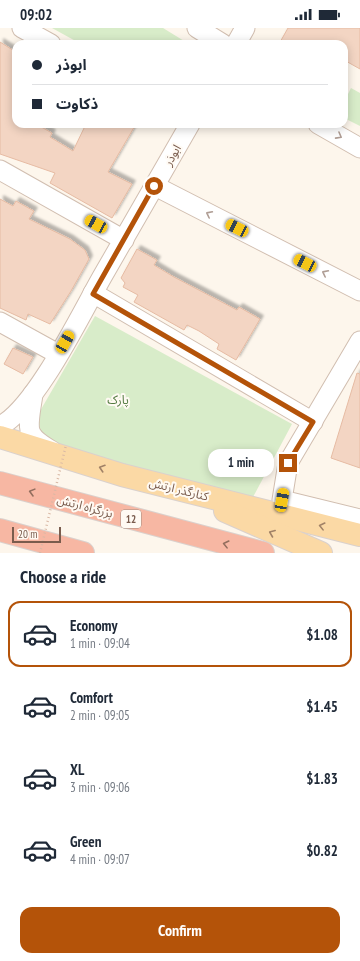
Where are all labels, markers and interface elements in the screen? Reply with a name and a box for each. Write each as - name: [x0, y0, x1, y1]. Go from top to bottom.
- text: 09:02: [20, 5, 52, 24]
- text: ابوذر: [56, 55, 87, 74]
- text: ذکاوت: [56, 94, 98, 113]
- one-way arrow: [335, 131, 342, 138]
- street label: ابوذر: [160, 142, 184, 169]
- route start: [145, 177, 163, 195]
- one-way arrow: [206, 211, 214, 219]
- car: [83, 213, 109, 235]
- car: [224, 217, 250, 239]
- car: [292, 252, 318, 274]
- one-way arrow: [322, 270, 329, 278]
- car: [54, 329, 76, 355]
- park label: پارک: [107, 392, 129, 408]
- callout: 1 min: [208, 449, 274, 477]
- text: 1 min: [228, 454, 254, 471]
- route end: [279, 454, 297, 472]
- one-way arrow: [98, 465, 105, 473]
- street label: کنارگذر ارتش: [148, 474, 211, 504]
- car: [274, 487, 290, 513]
- one-way arrow: [29, 488, 36, 497]
- street label: بزرگراه ارتش: [55, 491, 115, 521]
- road number: 12: [121, 510, 141, 528]
- one-way arrow: [319, 522, 325, 530]
- scale bar: [12, 525, 61, 544]
- text: 20 m: [18, 527, 37, 541]
- one-way arrow: [269, 530, 277, 538]
- one-way arrow: [222, 540, 229, 548]
- text: Choose a ride: [20, 565, 106, 588]
- icon: car: [22, 616, 58, 652]
- text: Economy: [70, 616, 118, 635]
- text: $1.08: [306, 625, 338, 644]
- text: 1 min · 09:04: [70, 635, 130, 652]
- icon: car: [22, 688, 58, 724]
- text: Comfort: [70, 688, 113, 707]
- text: $1.45: [306, 697, 338, 716]
- text: 2 min · 09:05: [70, 707, 130, 724]
- icon: car: [22, 760, 58, 796]
- text: XL: [70, 760, 84, 779]
- text: $1.83: [306, 769, 338, 788]
- text: 3 min · 09:06: [70, 779, 130, 796]
- icon: car: [22, 832, 58, 868]
- text: Green: [70, 832, 102, 851]
- text: $0.82: [306, 841, 338, 860]
- text: 4 min · 09:07: [70, 851, 130, 868]
- button: Confirm: [20, 907, 340, 953]

